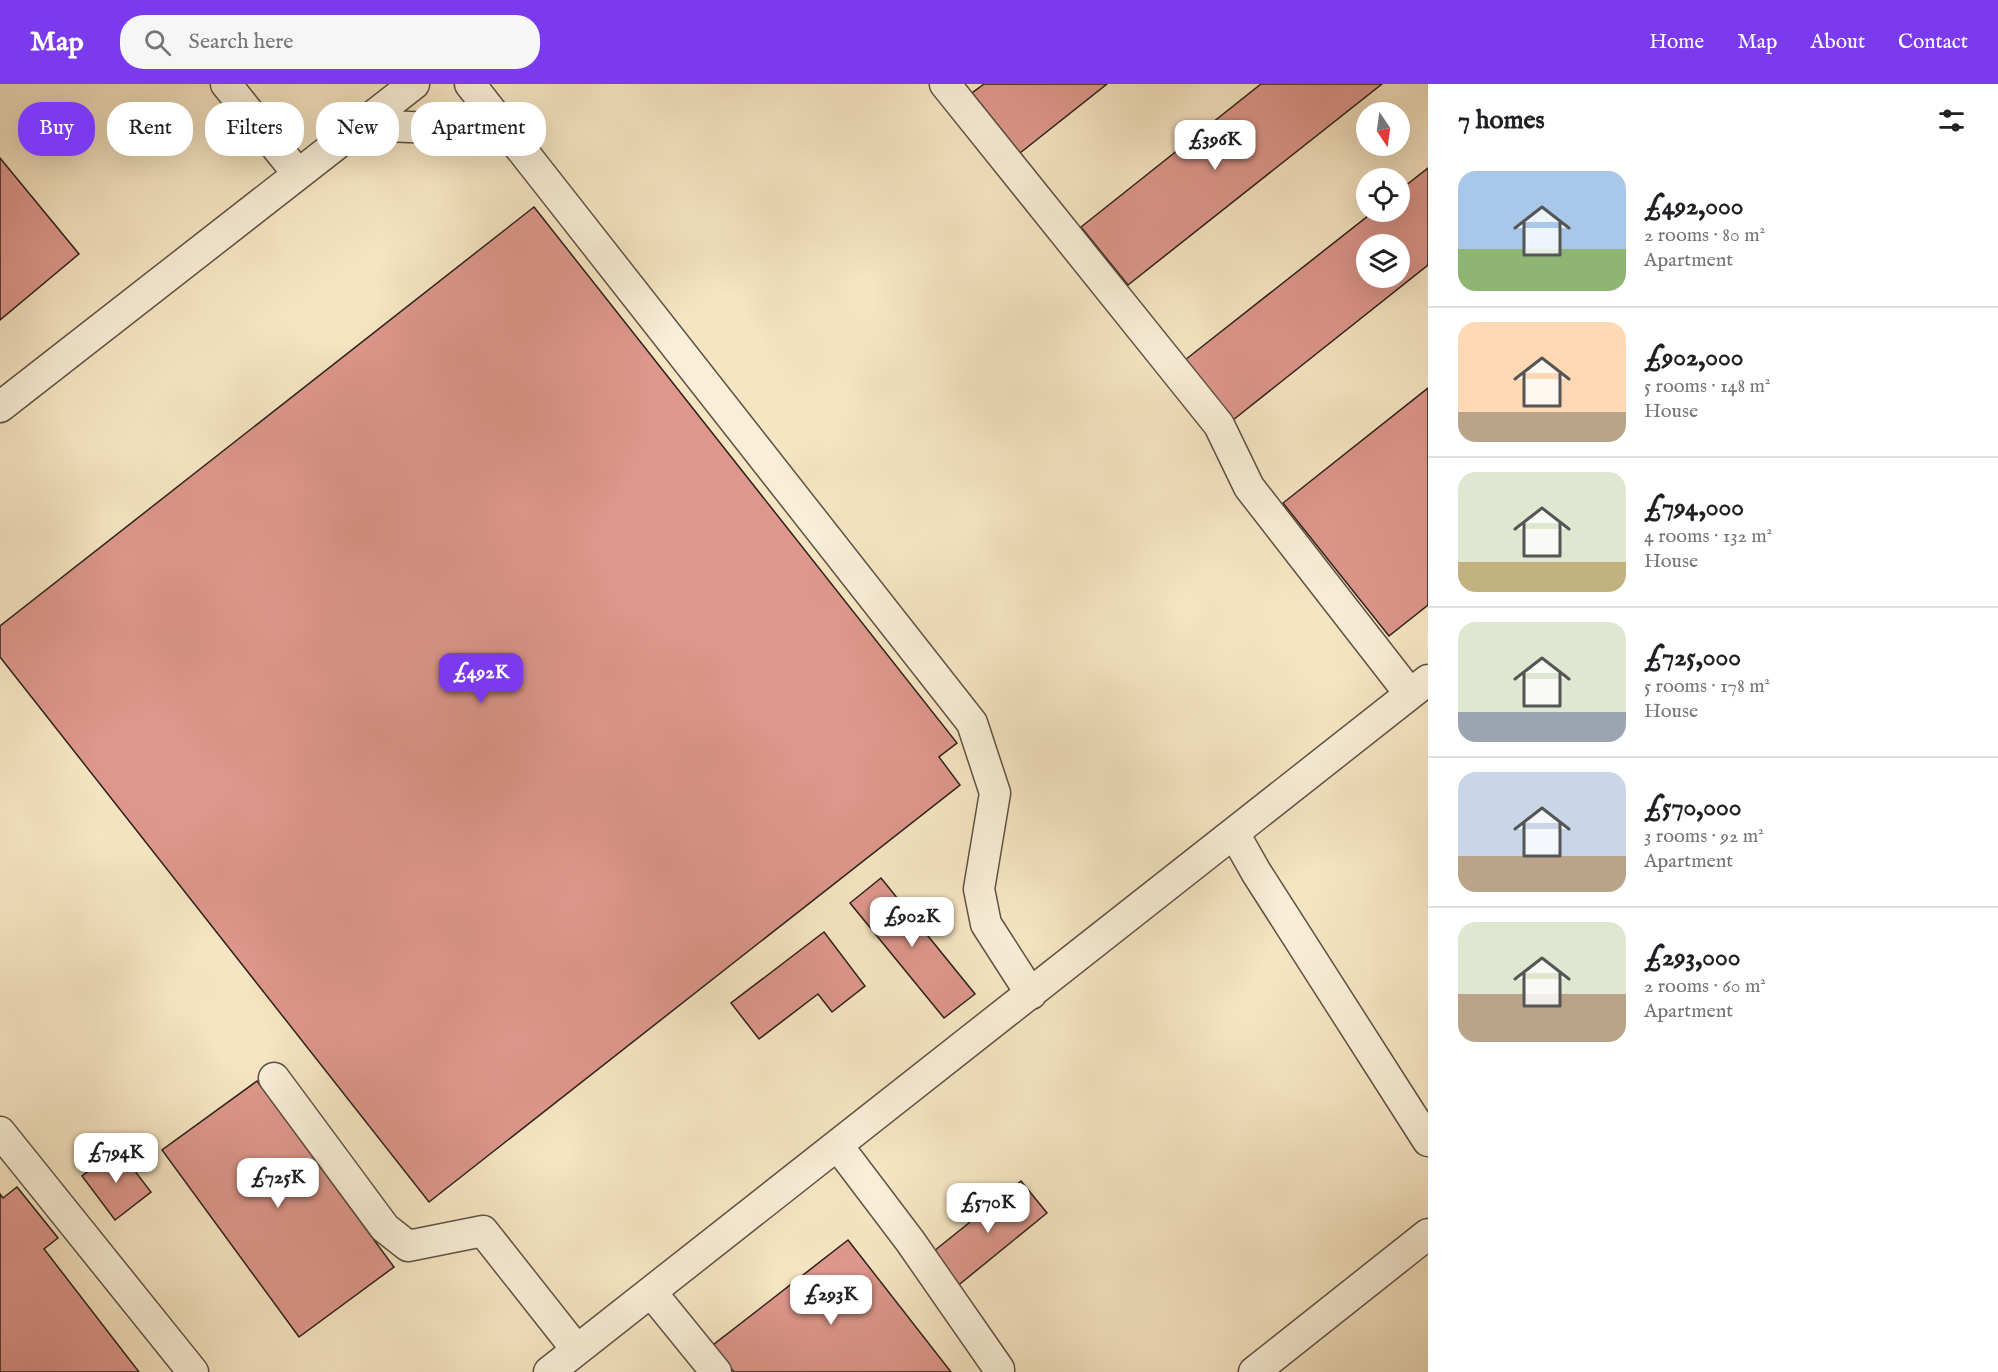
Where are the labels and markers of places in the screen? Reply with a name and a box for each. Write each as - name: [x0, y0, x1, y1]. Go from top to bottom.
- pin: £396K: [1173, 120, 1257, 171]
- pin: £492K: [439, 653, 523, 704]
- pin: £902K: [870, 897, 954, 948]
- pin: £794K: [74, 1133, 158, 1184]
- pin: £725K: [236, 1158, 320, 1209]
- pin: £570K: [946, 1183, 1030, 1234]
- pin: £293K: [789, 1275, 873, 1326]

